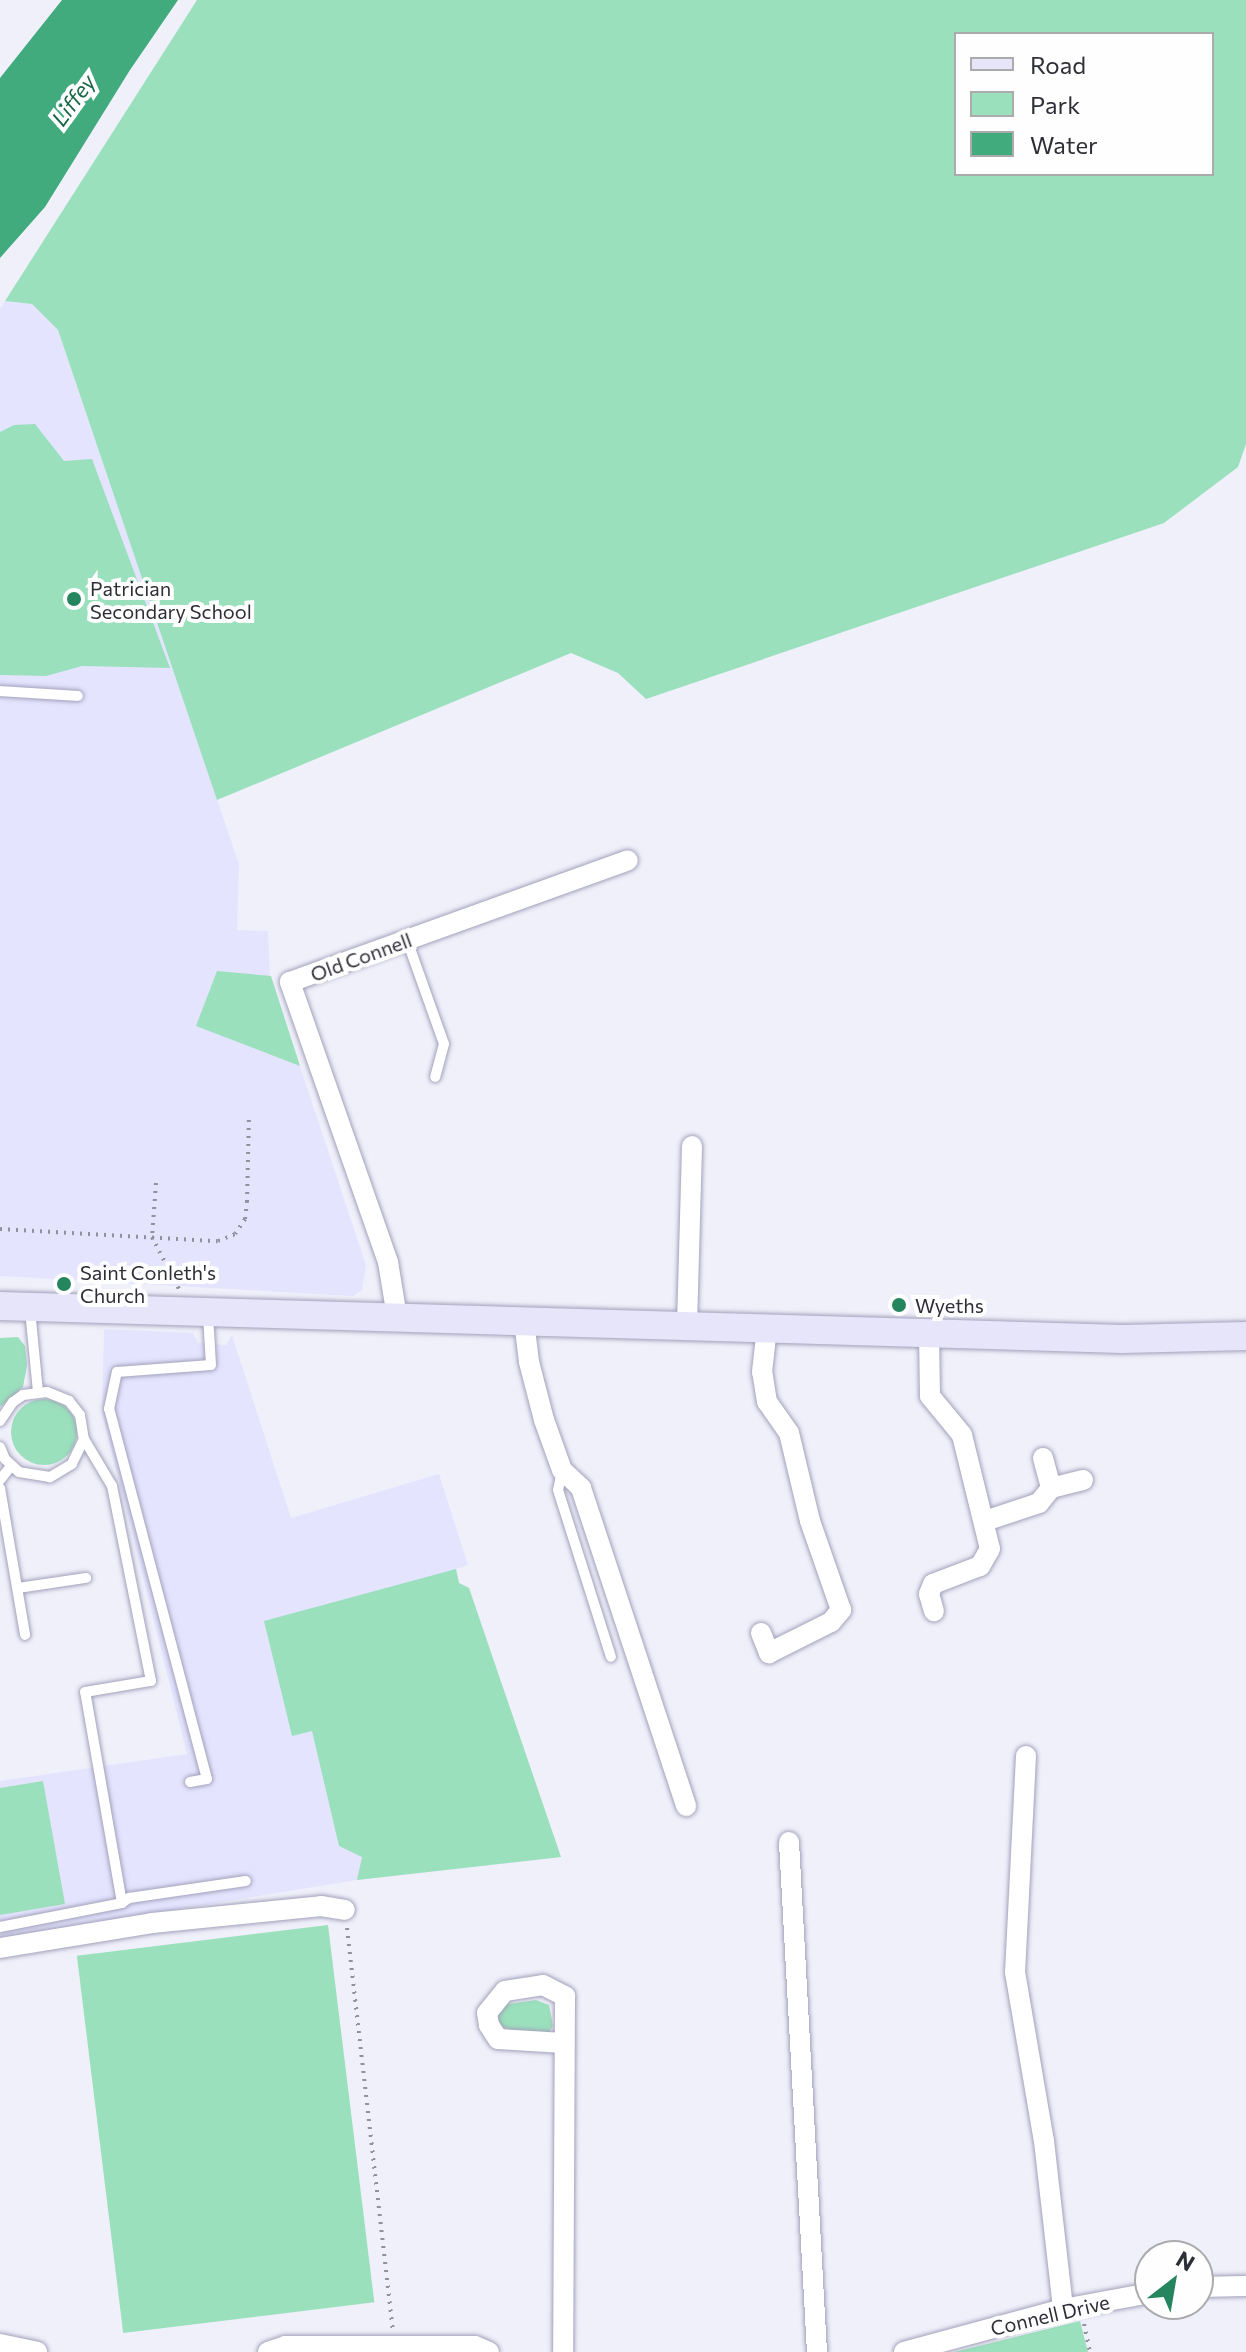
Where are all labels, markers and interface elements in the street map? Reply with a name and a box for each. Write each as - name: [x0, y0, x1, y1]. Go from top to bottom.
- legend: [954, 32, 1214, 176]
- text: Road: [1030, 50, 1086, 79]
- water label: Liffey: [45, 69, 101, 131]
- text: Park: [1030, 90, 1080, 119]
- text: Water: [1030, 130, 1098, 159]
- place label: Patrician Secondary School: [90, 576, 252, 623]
- marker: Patrician Secondary School: [65, 590, 83, 608]
- street label: Old Connell: [307, 928, 415, 986]
- place label: Saint Conleth's Church: [80, 1260, 216, 1307]
- marker: Saint Conleth's Church: [55, 1275, 73, 1293]
- place label: Wyeths: [915, 1293, 984, 1317]
- marker: Wyeths: [890, 1296, 908, 1314]
- north arrow: [1134, 2240, 1214, 2320]
- text: N: [1172, 2245, 1200, 2277]
- street label: Connell Drive: [988, 2290, 1112, 2340]

